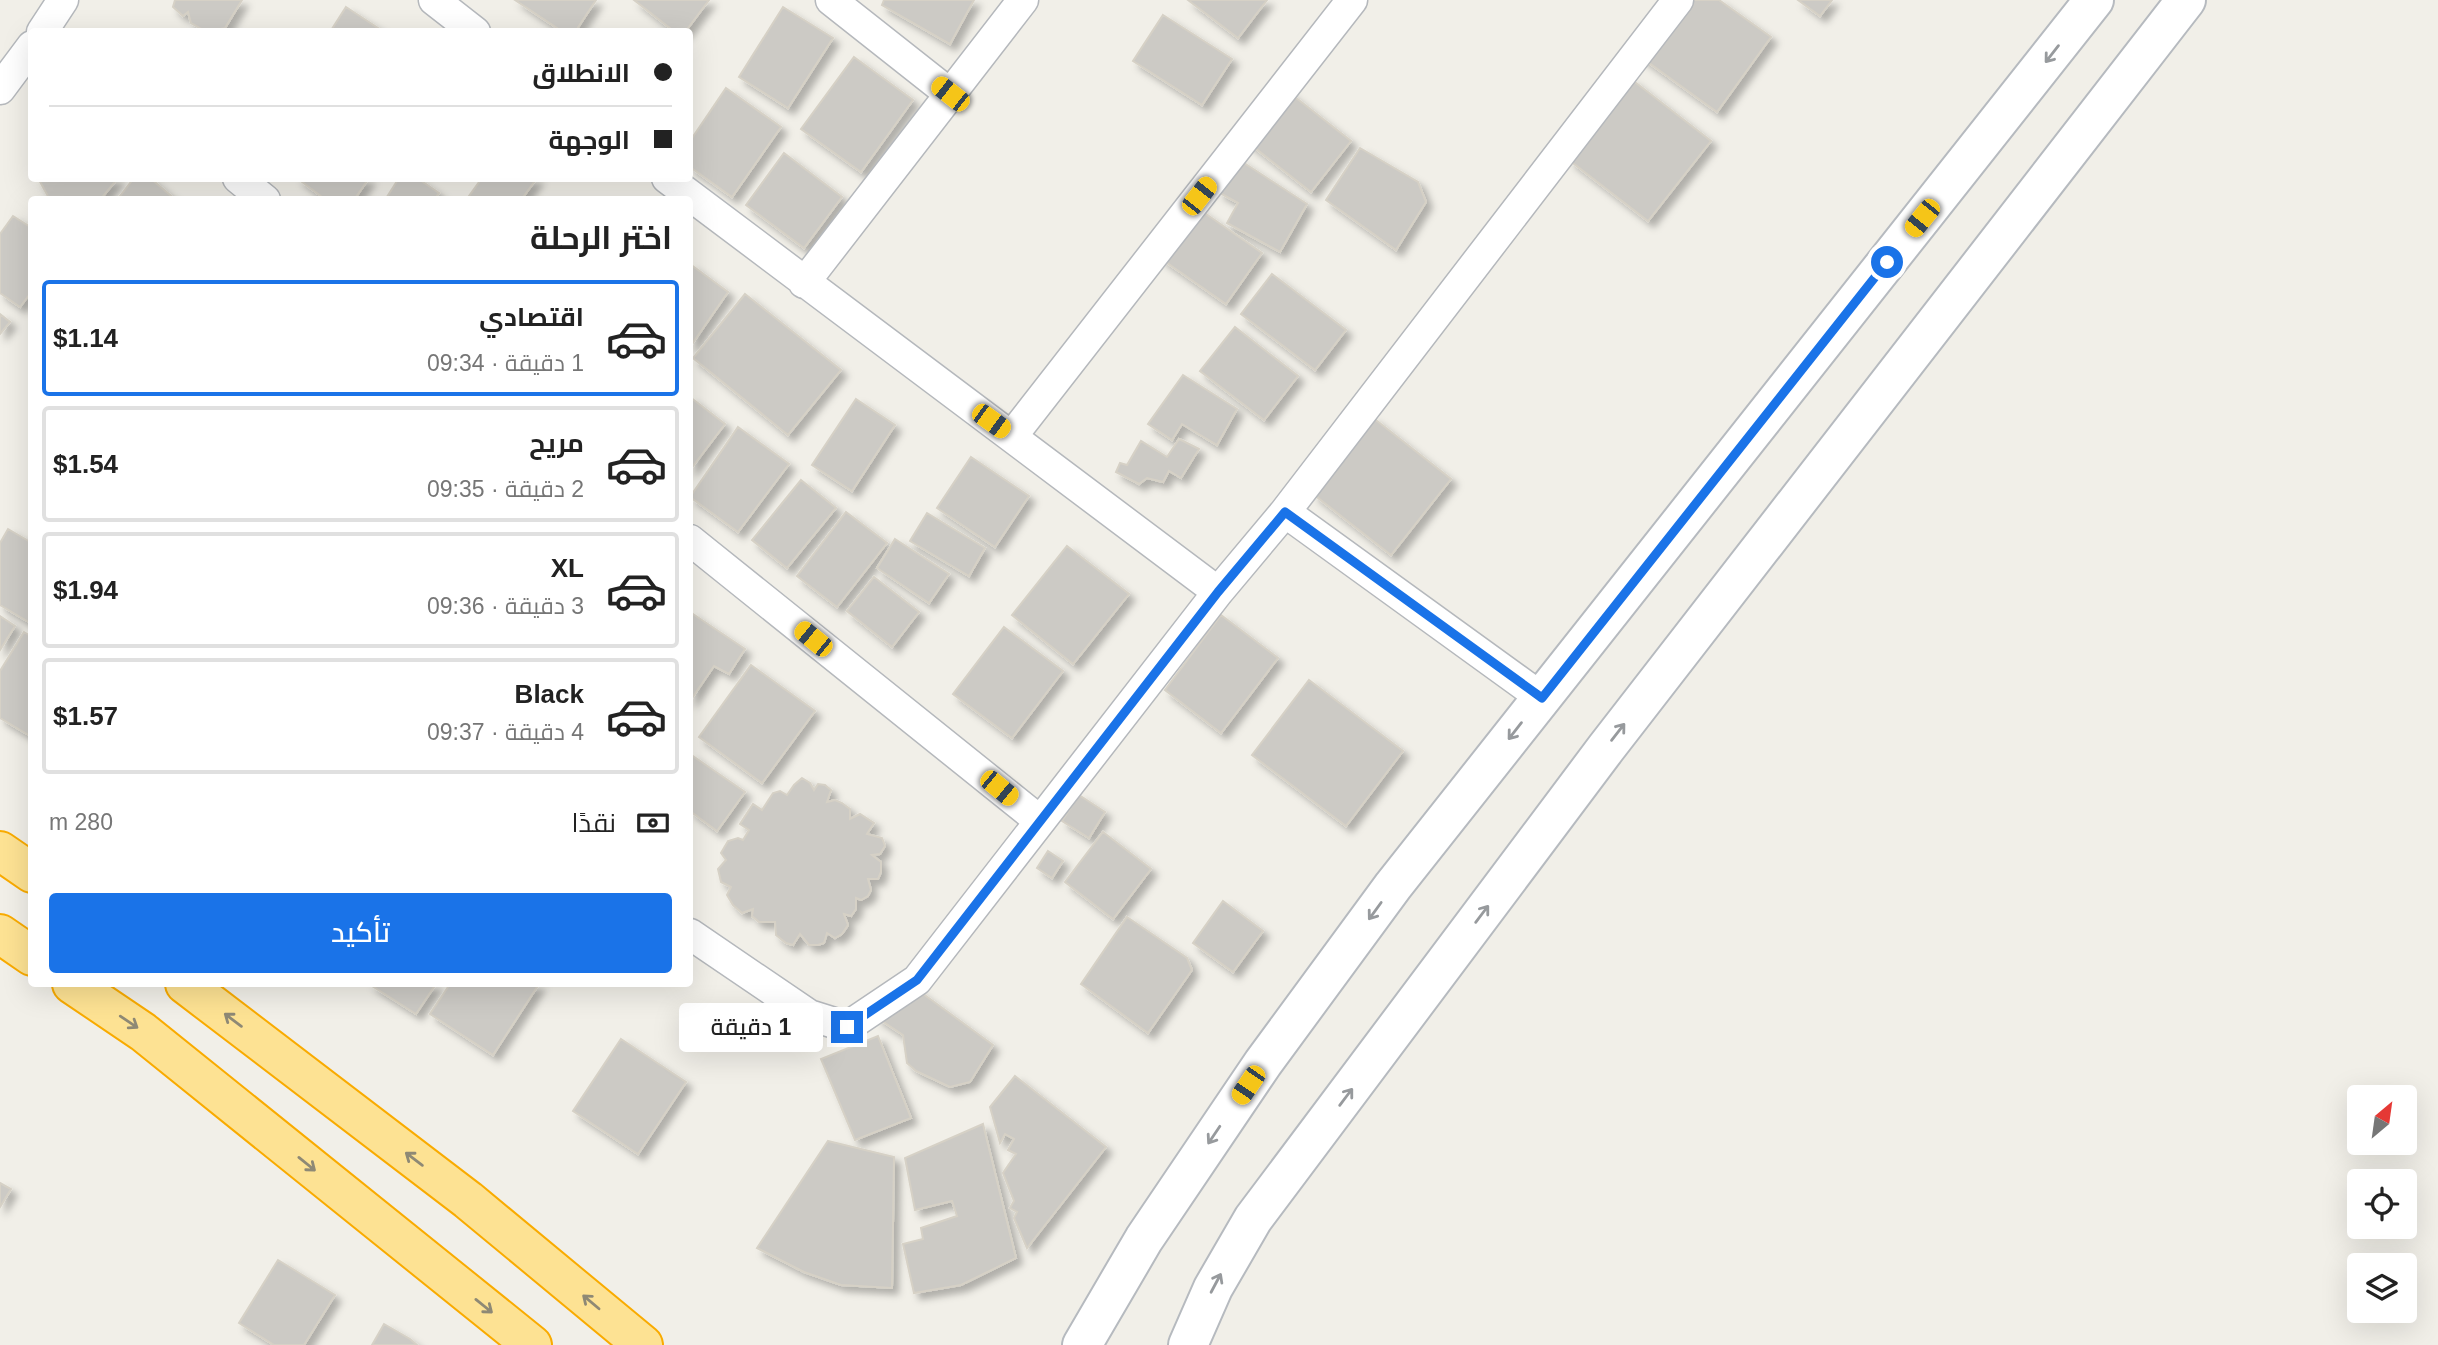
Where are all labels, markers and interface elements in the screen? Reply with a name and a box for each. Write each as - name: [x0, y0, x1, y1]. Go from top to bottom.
- one-way arrow: [2044, 44, 2060, 62]
- text: الانطلاق: [532, 58, 630, 88]
- car: [927, 73, 974, 115]
- text: الوجهة: [549, 125, 630, 155]
- car: [1178, 173, 1221, 219]
- car: [1901, 195, 1944, 241]
- text: اختر الرحلة: [530, 220, 672, 256]
- route start: [1871, 246, 1903, 278]
- text: اقتصادي: [479, 302, 584, 332]
- icon: car: [605, 307, 668, 370]
- text: $1.14: [53, 323, 118, 353]
- text: 1 دقيقة · 09:34: [427, 350, 584, 376]
- car: [968, 400, 1015, 442]
- text: مريح: [529, 428, 584, 458]
- icon: car: [605, 433, 668, 496]
- text: $1.54: [53, 449, 118, 479]
- text: 2 دقيقة · 09:35: [427, 476, 584, 502]
- text: XL: [551, 553, 584, 583]
- icon: car: [605, 559, 668, 622]
- text: $1.94: [53, 575, 118, 605]
- text: 3 دقيقة · 09:36: [427, 593, 584, 619]
- car: [791, 618, 836, 660]
- text: Black: [515, 679, 584, 709]
- icon: car: [605, 685, 668, 748]
- text: $1.57: [53, 701, 118, 731]
- text: 4 دقيقة · 09:37: [427, 719, 584, 745]
- one-way arrow: [1508, 722, 1523, 740]
- one-way arrow: [1611, 724, 1626, 742]
- car: [977, 767, 1022, 809]
- icon: cash: [634, 804, 672, 842]
- text: نقدًا: [572, 808, 616, 838]
- text: 280 m: [49, 809, 113, 835]
- button: تأكيد: [49, 893, 672, 973]
- one-way arrow: [1368, 901, 1383, 919]
- one-way arrow: [1474, 905, 1489, 924]
- callout: 1 دقيقة: [679, 1002, 822, 1052]
- route end: [831, 1011, 863, 1043]
- one-way arrow: [224, 1013, 243, 1028]
- text: 1 دقيقة: [711, 1014, 791, 1040]
- one-way arrow: [119, 1015, 138, 1029]
- car: [1228, 1062, 1269, 1108]
- north arrow: [2347, 1085, 2417, 1155]
- map controls: [2347, 1085, 2417, 1323]
- one-way arrow: [1338, 1088, 1353, 1106]
- one-way arrow: [1207, 1125, 1221, 1144]
- one-way arrow: [405, 1151, 423, 1166]
- one-way arrow: [297, 1156, 315, 1171]
- button: locate: [2347, 1169, 2417, 1239]
- button: layers: [2347, 1253, 2417, 1323]
- one-way arrow: [1210, 1273, 1224, 1294]
- one-way arrow: [582, 1294, 600, 1309]
- one-way arrow: [474, 1299, 492, 1314]

